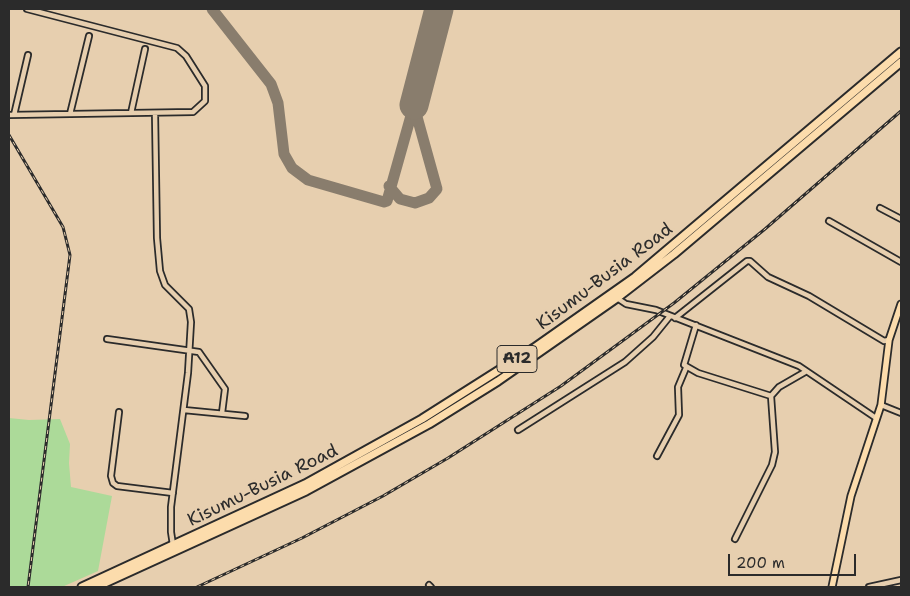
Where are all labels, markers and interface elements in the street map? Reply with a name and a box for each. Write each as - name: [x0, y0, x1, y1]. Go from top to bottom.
- street label: Kisumu-Busia Road: [533, 219, 677, 335]
- road number: A12: [497, 346, 537, 372]
- street label: Kisumu-Busia Road: [184, 440, 342, 532]
- scale bar: [730, 544, 858, 576]
- text: 200 m: [736, 553, 785, 573]

